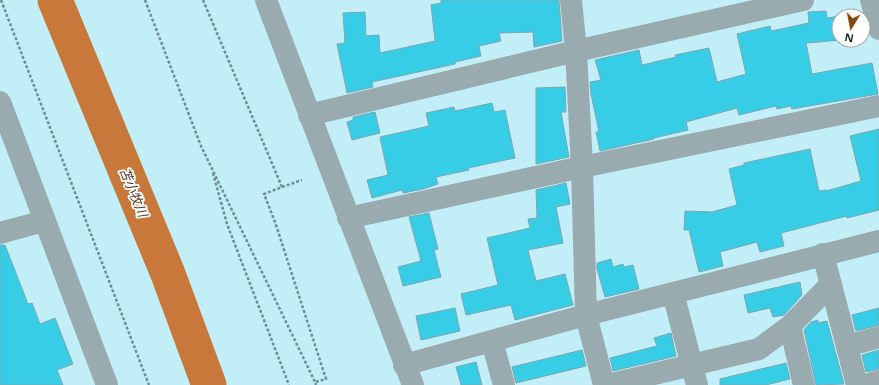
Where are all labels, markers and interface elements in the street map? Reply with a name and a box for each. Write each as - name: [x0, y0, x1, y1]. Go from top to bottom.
- north arrow: [831, 8, 871, 48]
- text: N: [843, 30, 855, 47]
- water label: 苫小牧川: [116, 165, 153, 221]

